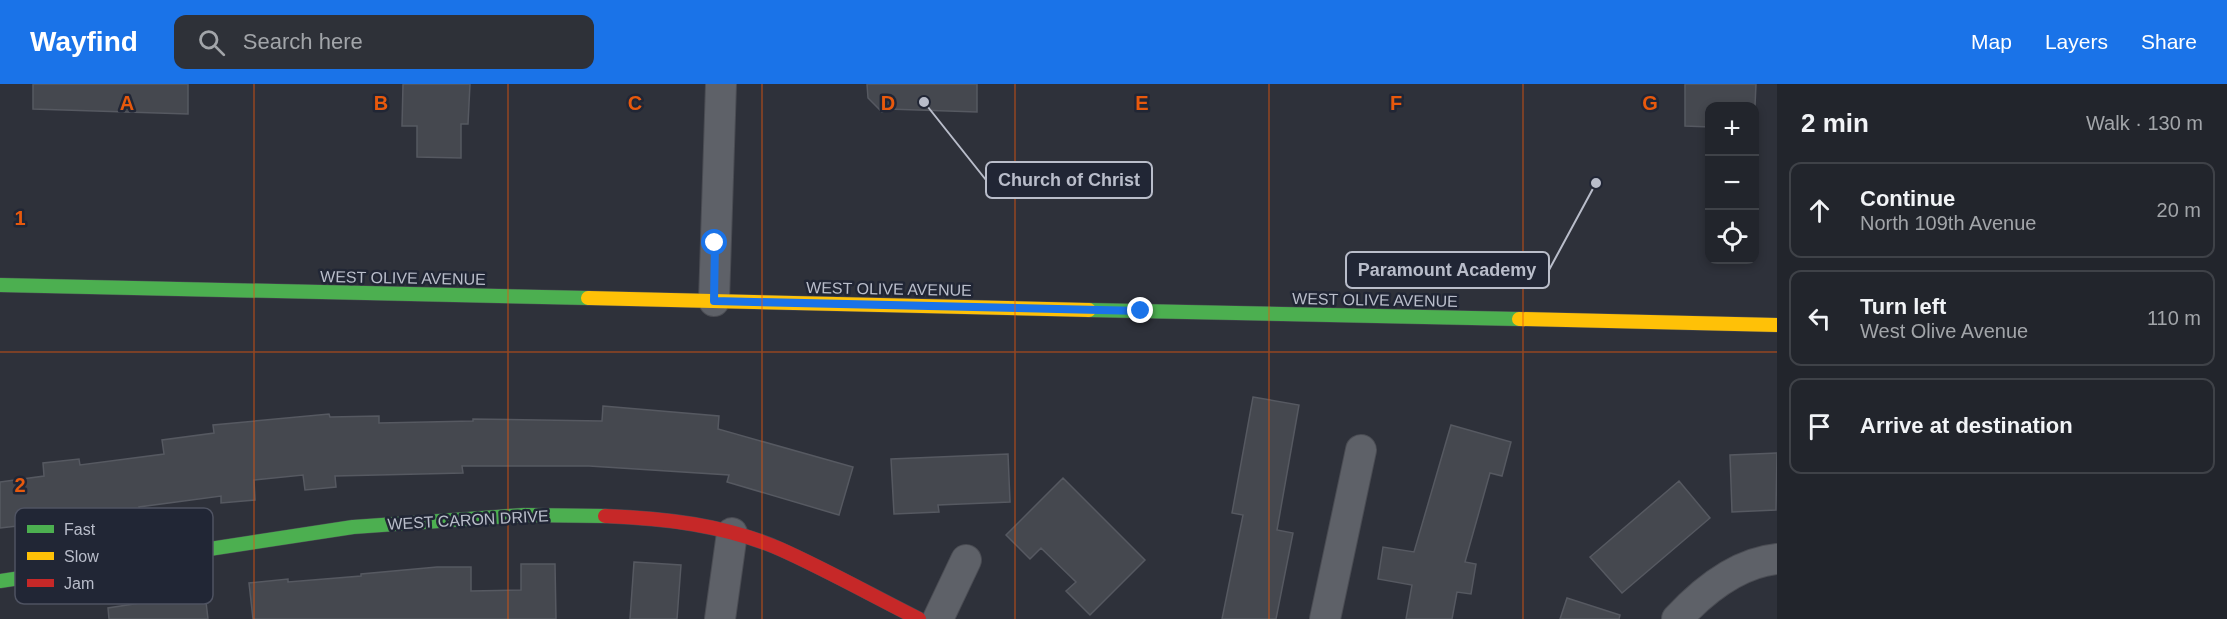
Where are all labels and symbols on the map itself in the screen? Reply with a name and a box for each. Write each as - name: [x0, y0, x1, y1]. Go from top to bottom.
- text: A: [120, 92, 134, 114]
- text: B: [374, 92, 388, 114]
- text: C: [628, 92, 642, 114]
- text: D: [881, 92, 895, 114]
- text: E: [1135, 92, 1149, 114]
- text: F: [1390, 92, 1402, 114]
- text: G: [1642, 92, 1658, 114]
- callout: Church of Christ: [986, 162, 1152, 198]
- text: Church of Christ: [998, 170, 1140, 190]
- text: 1: [14, 207, 26, 229]
- route start: [701, 229, 727, 255]
- callout: Paramount Academy: [1346, 252, 1549, 288]
- text: Paramount Academy: [1358, 260, 1536, 280]
- street label: WEST OLIVE AVENUE: [320, 268, 486, 288]
- street label: WEST OLIVE AVENUE: [806, 279, 972, 299]
- street label: WEST OLIVE AVENUE: [1292, 290, 1458, 310]
- route end: [1127, 297, 1153, 323]
- text: 2: [14, 474, 26, 496]
- street label: WEST CARON DRIVE: [387, 507, 549, 533]
- legend: [15, 508, 213, 604]
- text: Fast: [64, 521, 96, 538]
- text: Slow: [64, 548, 99, 565]
- text: Jam: [64, 575, 94, 592]

